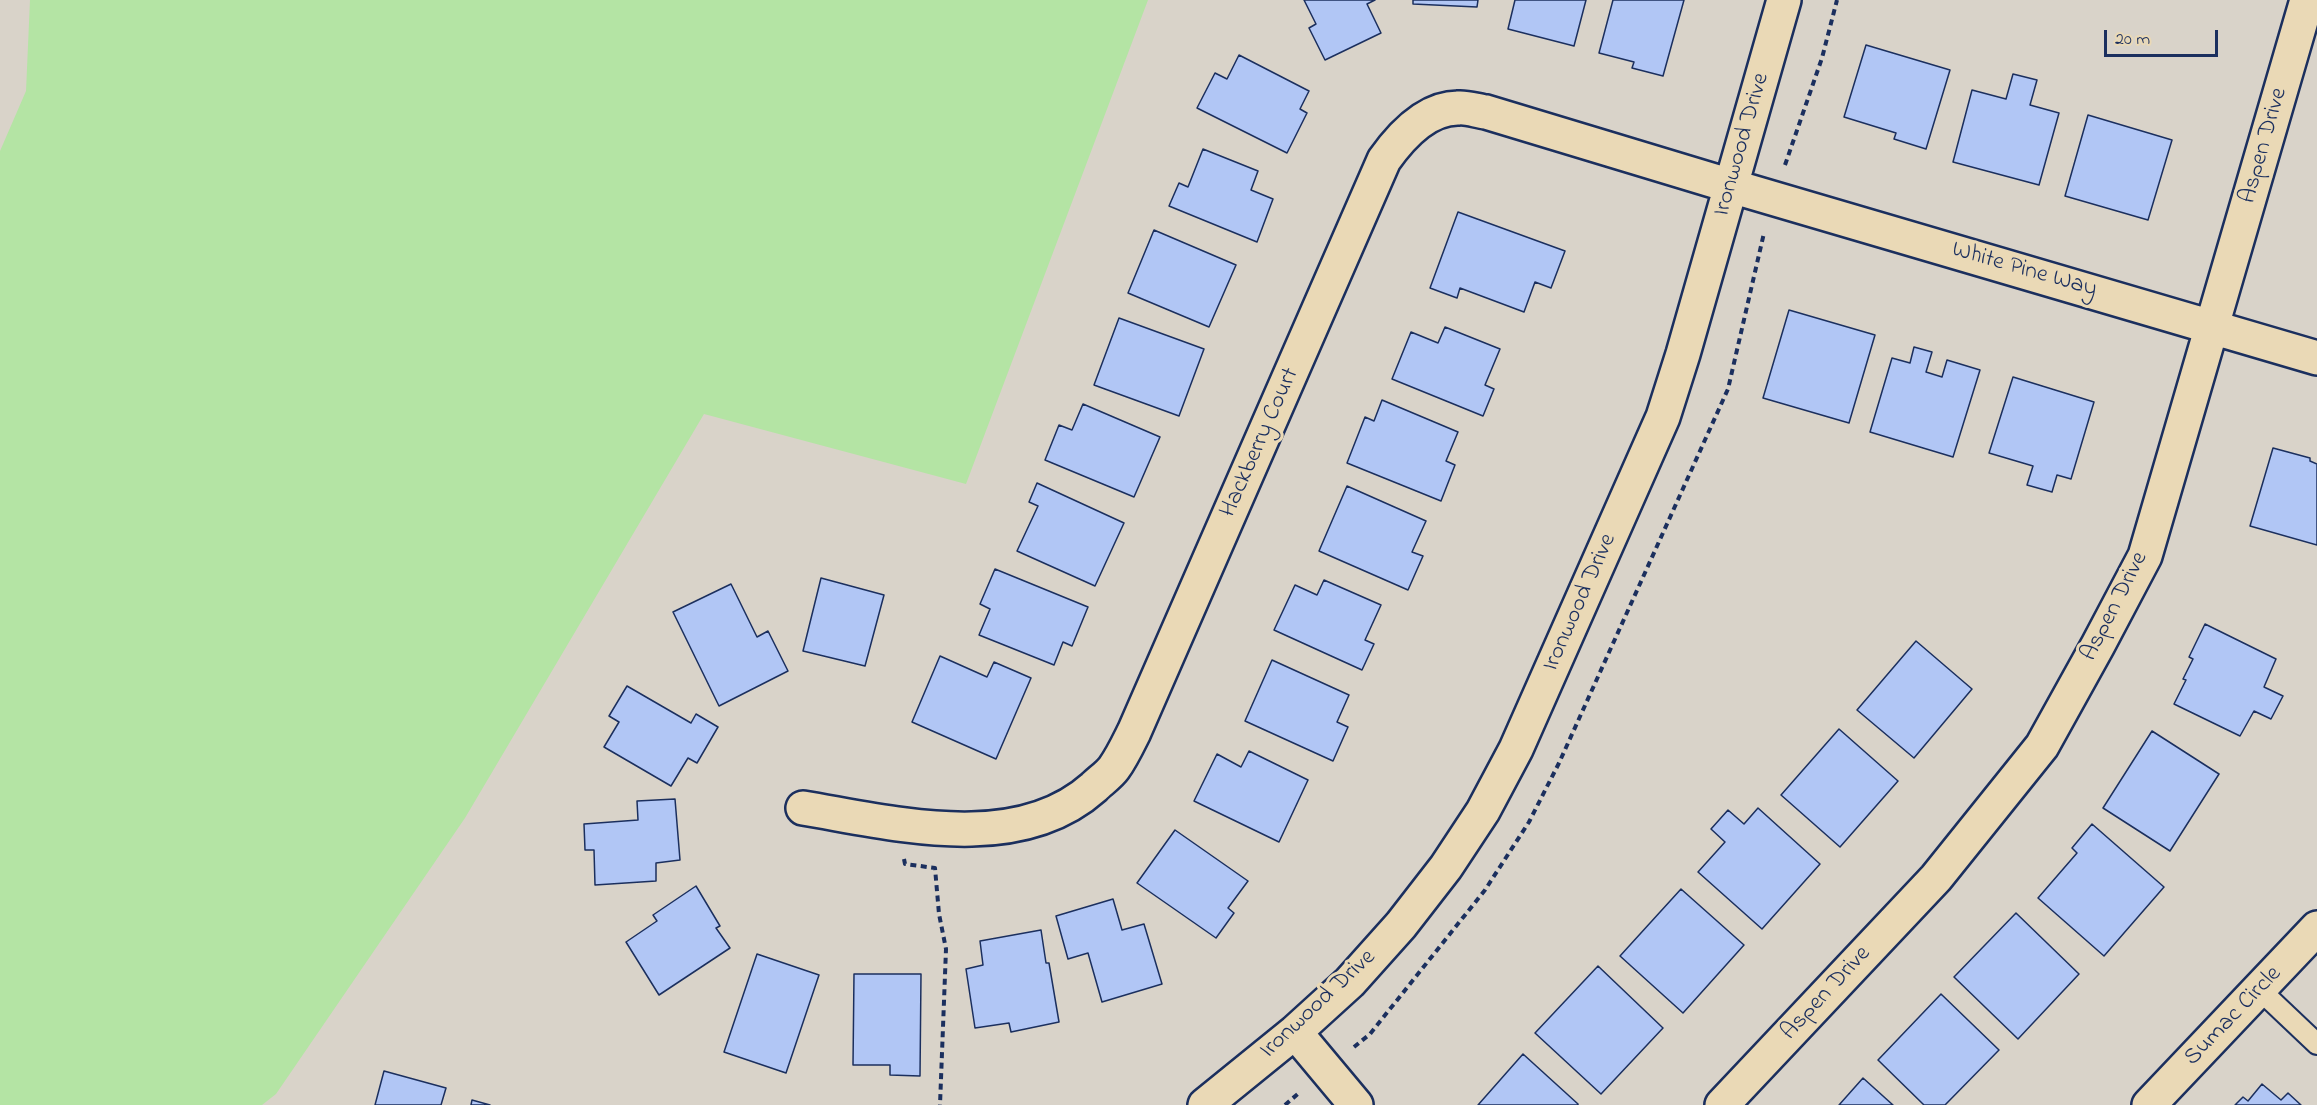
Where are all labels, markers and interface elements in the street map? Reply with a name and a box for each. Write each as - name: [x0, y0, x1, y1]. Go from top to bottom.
- scale bar: [2107, 18, 2221, 56]
- text: 20 m: [2115, 27, 2150, 53]
- street label: Ironwood Drive: [1709, 70, 1777, 220]
- street label: Aspen Drive: [2235, 85, 2295, 207]
- street label: White Pine Way: [1948, 237, 2100, 305]
- street label: Hackberry Court: [1215, 364, 1307, 522]
- street label: Ironwood Drive: [1538, 530, 1624, 676]
- street label: Aspen Drive: [2076, 548, 2156, 666]
- street label: Aspen Drive: [1776, 941, 1878, 1047]
- street label: Ironwood Drive: [1255, 944, 1383, 1066]
- street label: Sumac Circle: [2179, 961, 2289, 1073]

